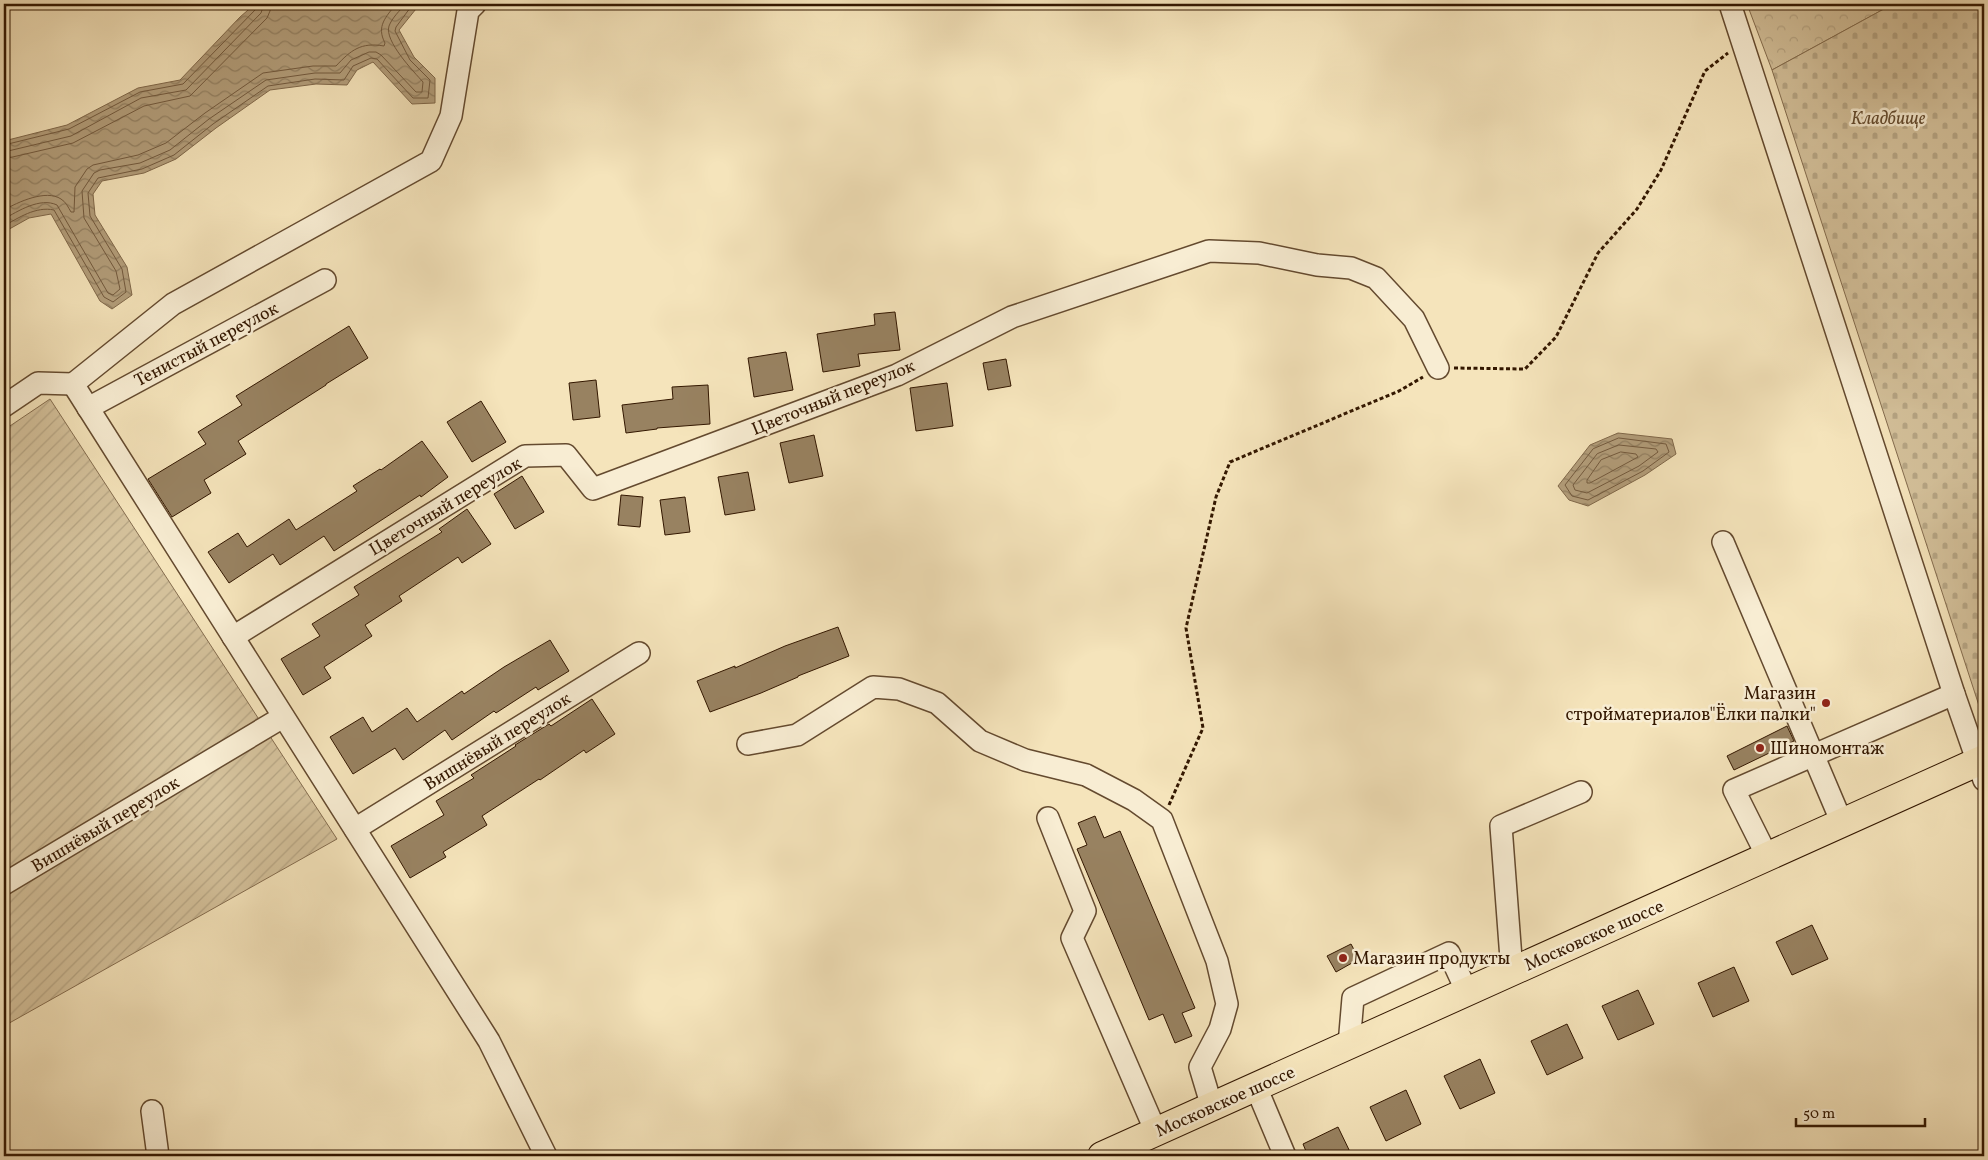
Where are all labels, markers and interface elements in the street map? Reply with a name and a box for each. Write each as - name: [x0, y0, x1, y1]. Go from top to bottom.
- park label: Кладбище: [1851, 107, 1926, 132]
- street label: Тенистый переулок: [130, 297, 284, 394]
- street label: Цветочный переулок: [748, 354, 919, 443]
- street label: Цветочный переулок: [365, 452, 527, 563]
- place label: Магазин стройматериалов"Ёлки палки": [1565, 682, 1816, 728]
- street label: Вишнёвый переулок: [420, 687, 576, 798]
- marker: Магазин стройматериалов"Ёлки палки": [1820, 697, 1832, 709]
- place label: Шиномонтаж: [1770, 737, 1884, 762]
- marker: Шиномонтаж: [1754, 742, 1766, 754]
- street label: Вишнёвый переулок: [27, 771, 185, 879]
- street label: Московское шоссе: [1521, 894, 1668, 978]
- place label: Магазин продукты: [1353, 947, 1511, 972]
- marker: Магазин продукты: [1337, 952, 1349, 964]
- street label: Московское шоссе: [1152, 1060, 1299, 1144]
- scale bar: [1796, 1095, 1924, 1127]
- text: 50 m: [1803, 1104, 1835, 1125]

